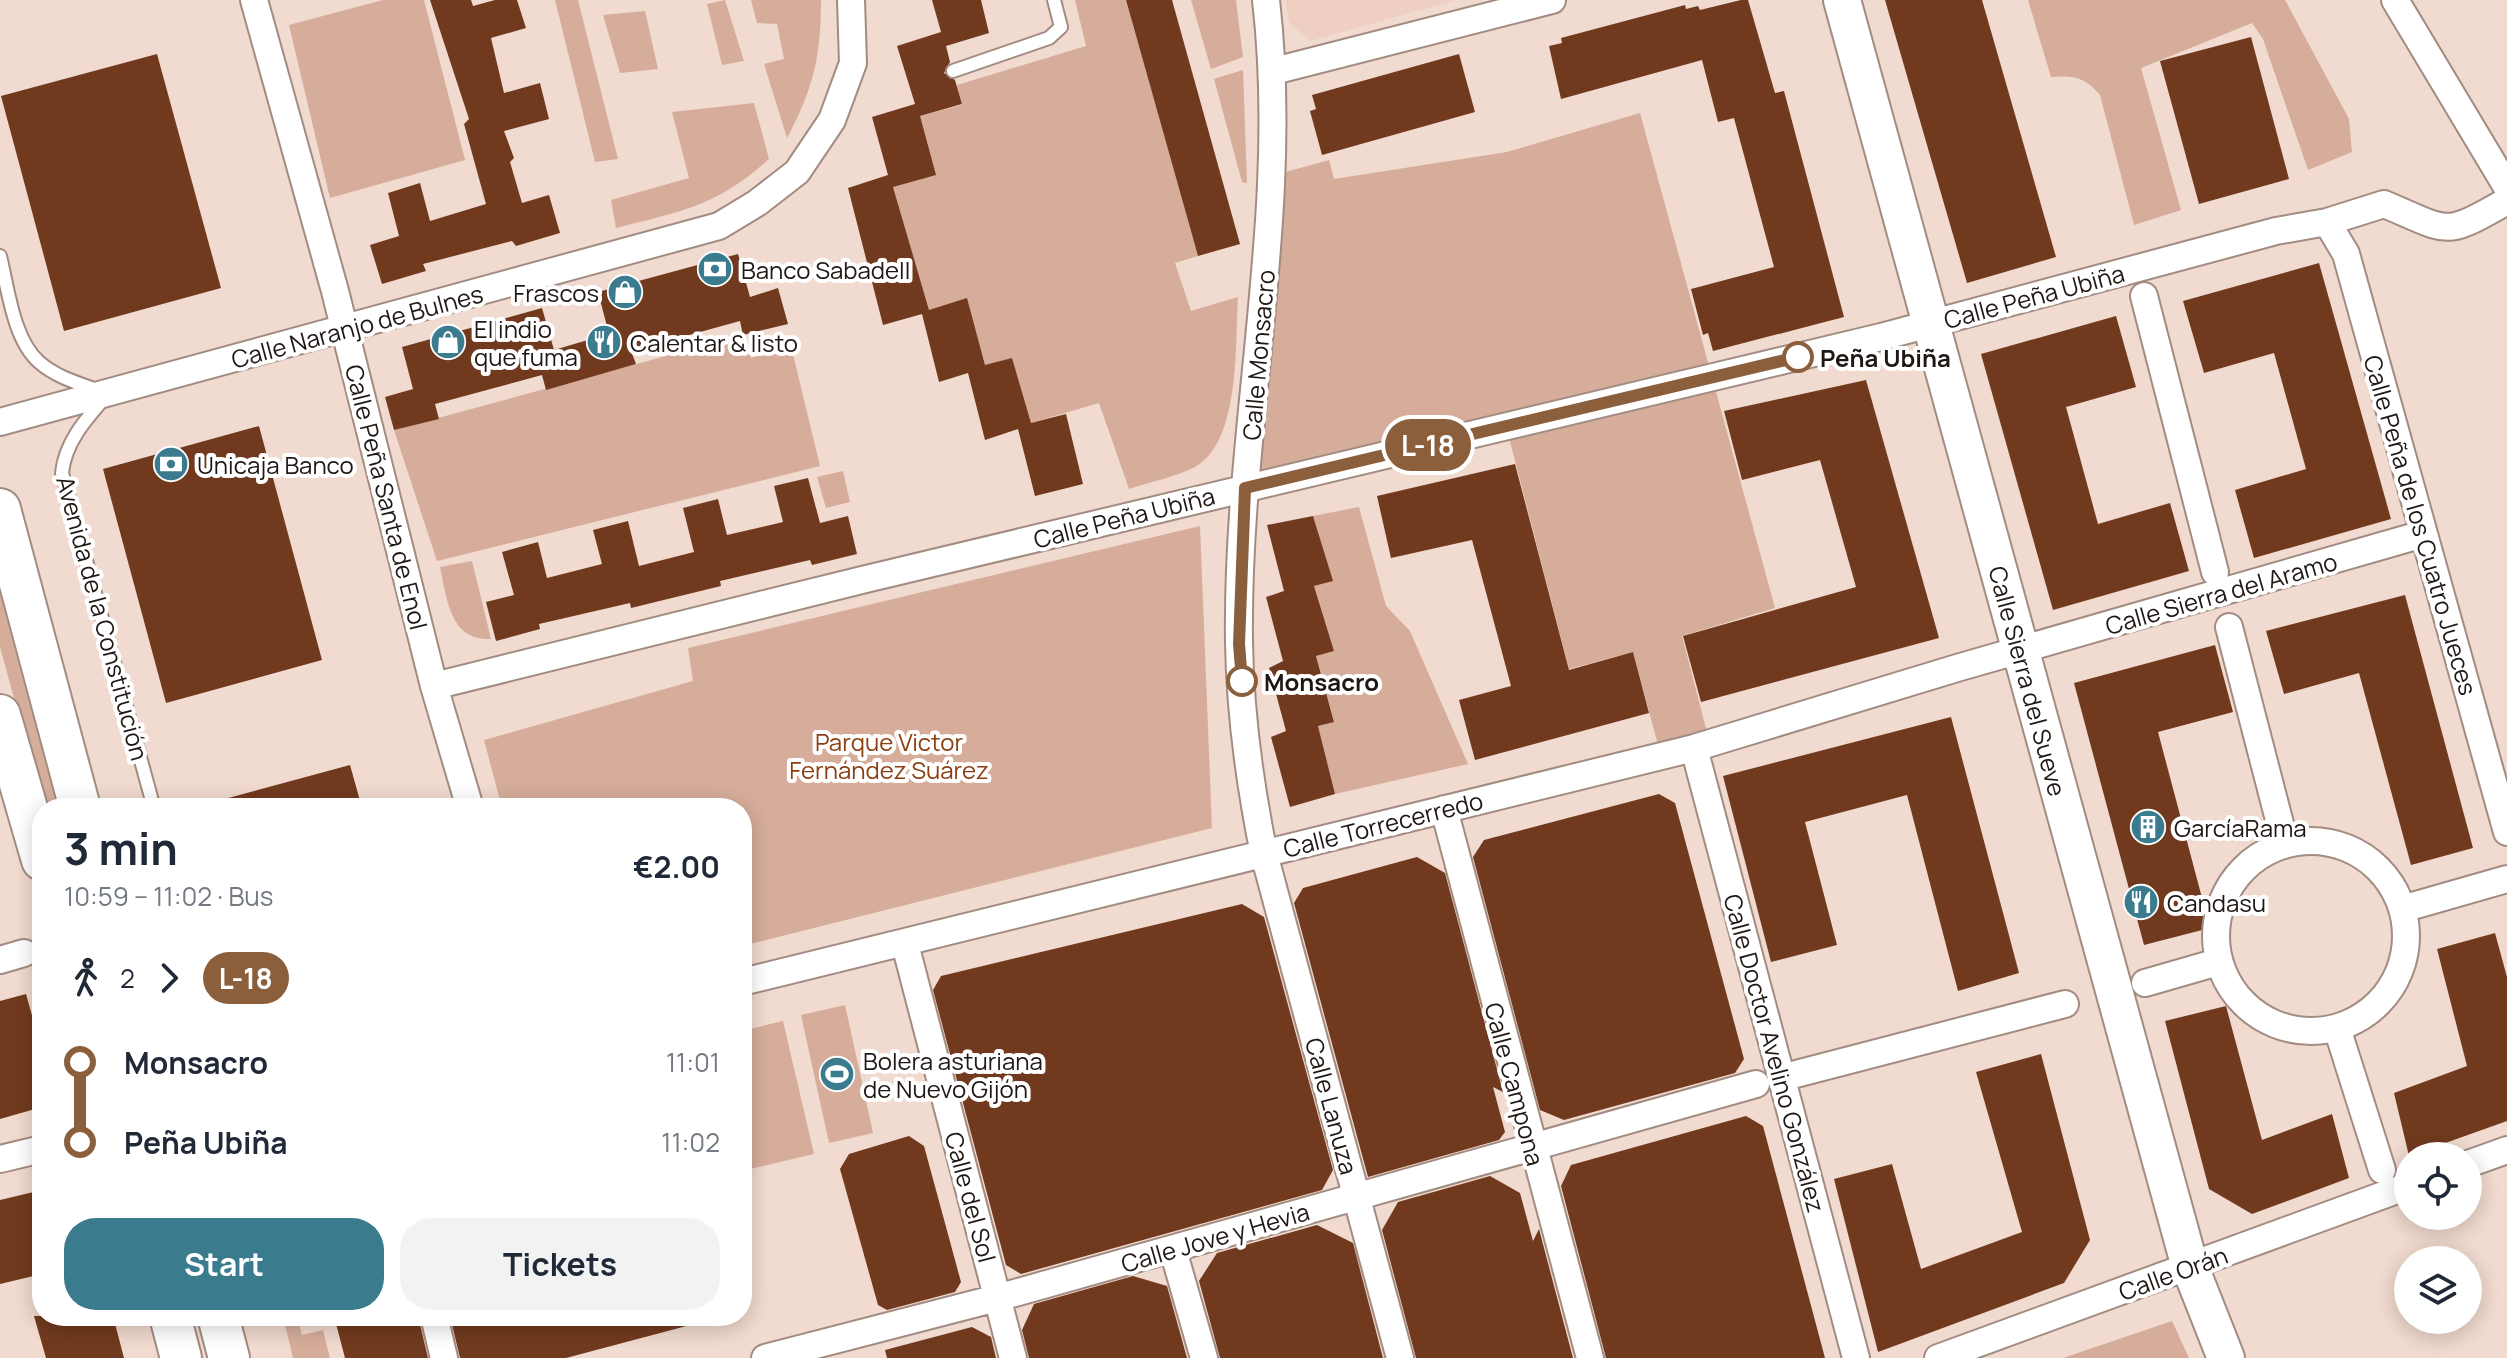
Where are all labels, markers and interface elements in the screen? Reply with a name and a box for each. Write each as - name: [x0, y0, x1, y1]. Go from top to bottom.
- bank icon: Banco Sabadell: [696, 250, 734, 288]
- place label: Banco Sabadell: [741, 253, 910, 286]
- street label: Calle Peña Ubiña: [1940, 256, 2128, 336]
- street label: Calle Monsacro: [1234, 268, 1282, 442]
- shop icon: Frascos: [606, 273, 644, 311]
- street label: Calle Naranjo de Bulnes: [227, 276, 487, 376]
- place label: Frascos: [513, 276, 599, 309]
- place label: El indio que fuma: [474, 312, 578, 373]
- shop icon: El indio que fuma: [429, 323, 467, 361]
- restaurant icon: Calentar & listo: [585, 323, 623, 361]
- place label: Calentar & listo: [630, 326, 798, 359]
- place label: Peña Ubiña: [1820, 341, 1951, 374]
- marker: Peña Ubiña: [1783, 342, 1813, 372]
- street label: Calle Peña de los Cuatro Jueces: [2357, 351, 2485, 699]
- street label: Calle Peña Santa de Enol: [338, 361, 436, 633]
- line badge: L-18: [1372, 419, 1484, 471]
- text: L-18: [1401, 426, 1455, 464]
- bank icon: Unicaja Banco: [152, 445, 190, 483]
- place label: Unicaja Banco: [197, 448, 354, 481]
- street label: Avenida de la Constitución: [49, 472, 157, 764]
- street label: Calle Peña Ubiña: [1030, 479, 1218, 555]
- street label: Calle Sierra del Aramo: [2101, 544, 2341, 642]
- street label: Calle Sierra del Sueve: [1981, 562, 2075, 800]
- place label: Monsacro: [1264, 665, 1379, 698]
- marker: Monsacro: [1227, 666, 1257, 696]
- park label: Parque Victor Fernández Suárez: [789, 725, 989, 786]
- street label: Calle Torrecerredo: [1280, 783, 1486, 865]
- building icon: GarcíaRama: [2129, 808, 2167, 846]
- place label: GarcíaRama: [2174, 811, 2307, 844]
- text: 3 min: [64, 818, 178, 878]
- text: €2.00: [633, 846, 720, 887]
- text: 10:59 – 11:02 · Bus: [64, 878, 273, 914]
- restaurant icon: Candasu: [2122, 883, 2160, 921]
- place label: Candasu: [2167, 886, 2266, 919]
- street label: Calle Doctor Avelino González: [1717, 890, 1833, 1216]
- icon: walk: [64, 956, 108, 1000]
- icon: forward: [147, 956, 191, 1000]
- text: L-18: [219, 959, 273, 997]
- text: 2: [120, 960, 135, 996]
- street label: Calle Campona: [1477, 999, 1553, 1169]
- street label: Calle Lanuza: [1298, 1034, 1366, 1178]
- text: Monsacro: [124, 1042, 268, 1083]
- text: 11:01: [666, 1044, 720, 1080]
- place label: Bolera asturiana de Nuevo Gijón: [863, 1044, 1043, 1105]
- sports icon: Bolera asturiana de Nuevo Gijón: [818, 1055, 856, 1093]
- text: Peña Ubiña: [124, 1122, 288, 1163]
- text: 11:02: [661, 1124, 720, 1160]
- street label: Calle del Sol: [938, 1128, 1004, 1266]
- map controls: [2394, 1142, 2482, 1334]
- button: locate: [2394, 1142, 2482, 1230]
- street label: Calle Jove y Hevia: [1117, 1194, 1313, 1280]
- button: Start: [64, 1218, 384, 1310]
- button: Tickets: [400, 1218, 720, 1310]
- street label: Calle Orán: [2114, 1238, 2232, 1308]
- button: layers: [2394, 1246, 2482, 1334]

